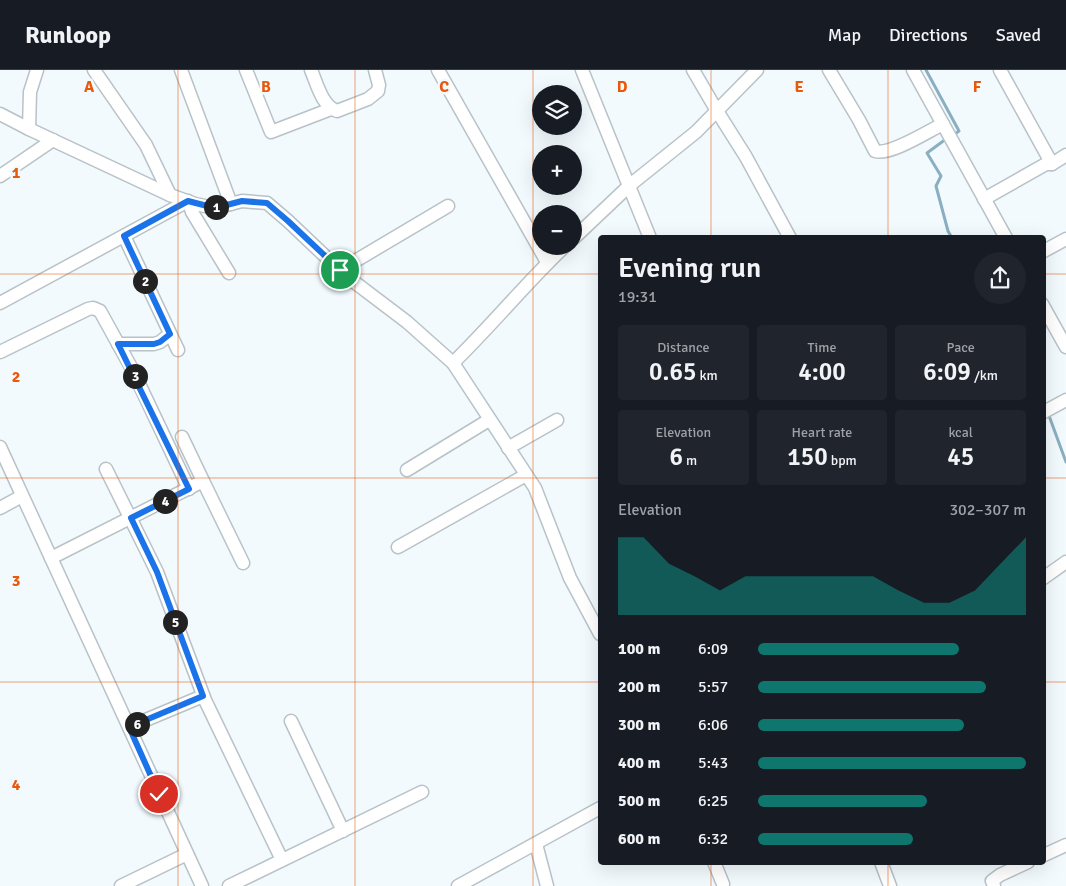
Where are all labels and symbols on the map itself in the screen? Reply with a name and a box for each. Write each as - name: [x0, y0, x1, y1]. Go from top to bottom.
- text: A: [84, 77, 95, 97]
- text: B: [261, 77, 271, 97]
- text: C: [439, 77, 449, 97]
- text: D: [617, 77, 628, 97]
- text: E: [794, 77, 804, 97]
- text: F: [973, 77, 982, 97]
- text: 1: [12, 163, 21, 183]
- pin: 1: [204, 194, 228, 220]
- pin: [319, 249, 361, 291]
- pin: 2: [132, 268, 158, 294]
- pin: 3: [122, 364, 148, 388]
- text: 2: [12, 367, 20, 387]
- pin: 4: [152, 488, 178, 514]
- text: 3: [12, 571, 20, 591]
- pin: 5: [162, 610, 188, 634]
- pin: 6: [124, 712, 150, 736]
- pin: [138, 773, 180, 815]
- text: 4: [12, 775, 21, 795]

